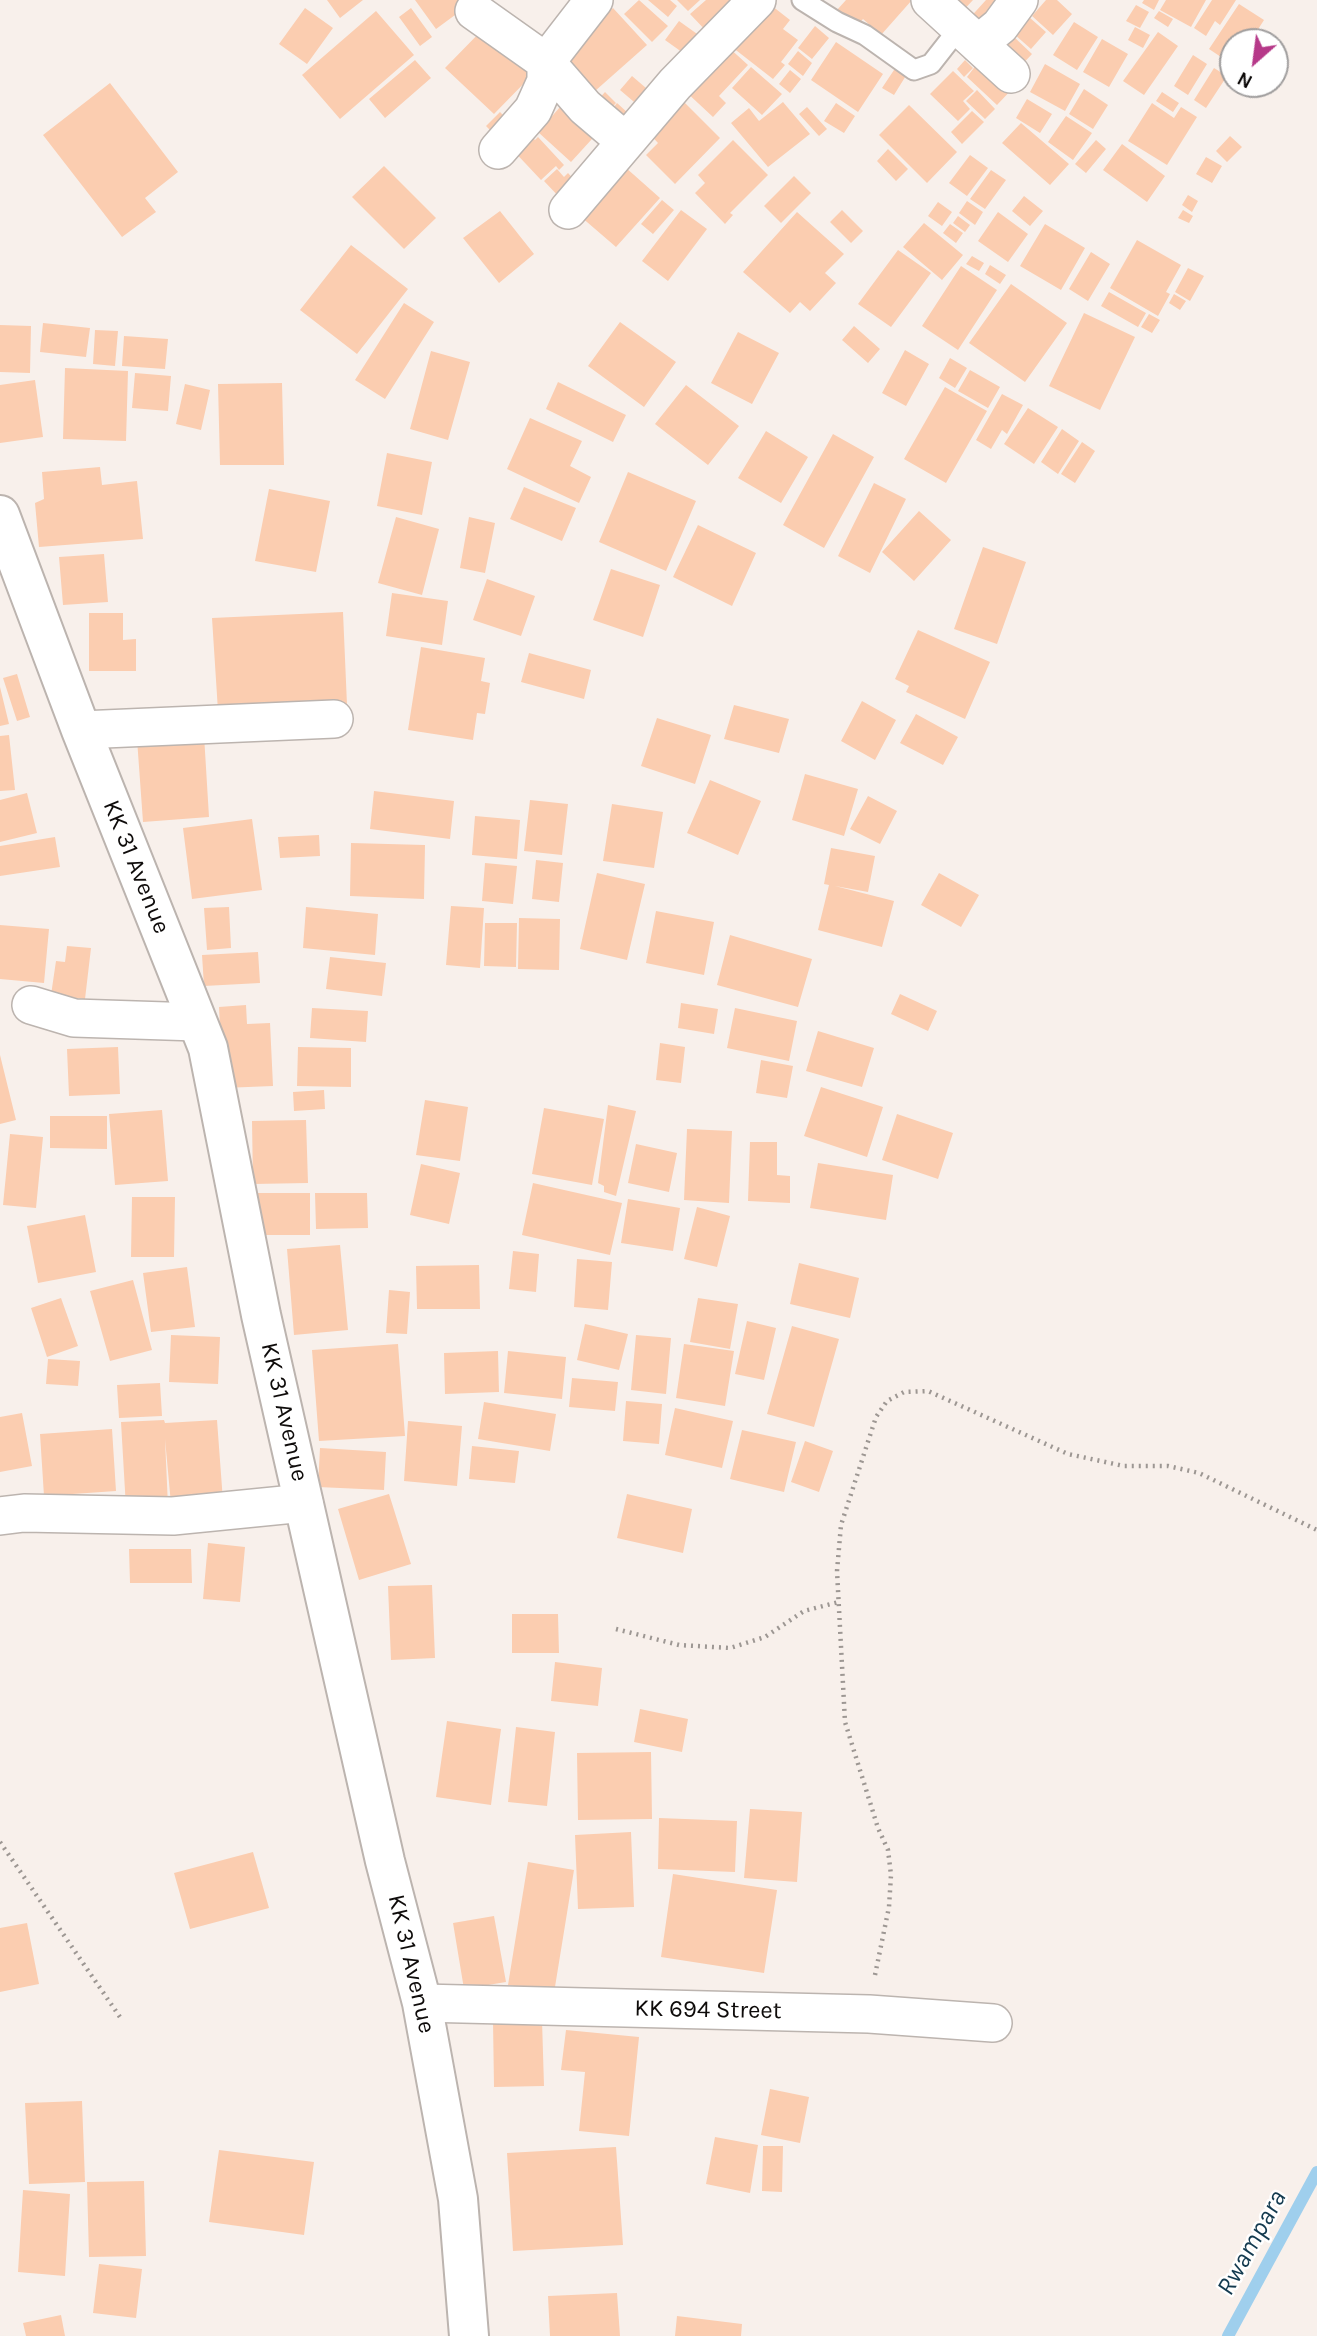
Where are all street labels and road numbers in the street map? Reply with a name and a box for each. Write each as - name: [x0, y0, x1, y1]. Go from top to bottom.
- street label: KK 31 Avenue: [96, 796, 176, 938]
- street label: KK 31 Avenue: [254, 1340, 314, 1484]
- street label: KK 31 Avenue: [381, 1892, 441, 2036]
- street label: KK 694 Street: [634, 1994, 782, 2026]

